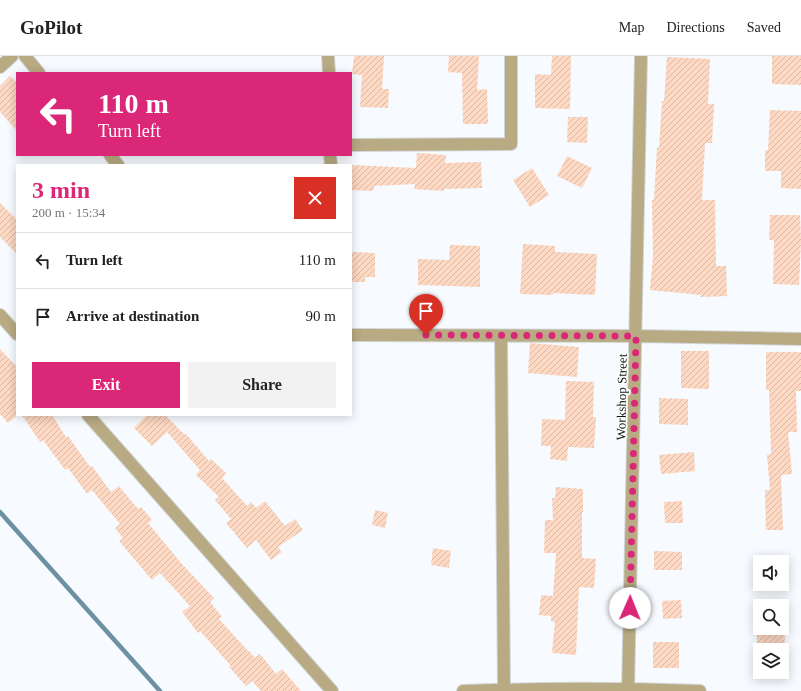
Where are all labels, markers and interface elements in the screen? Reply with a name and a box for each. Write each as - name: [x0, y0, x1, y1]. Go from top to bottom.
- text: GoPilot: [20, 17, 82, 38]
- text: Map: [619, 20, 644, 35]
- text: Directions: [666, 20, 725, 35]
- text: Saved: [747, 20, 781, 35]
- icon: left: [32, 88, 84, 140]
- text: 110 m: [98, 88, 169, 119]
- text: Turn left: [98, 121, 161, 141]
- text: 3 min: [32, 177, 90, 203]
- button: close: [294, 177, 336, 219]
- text: 200 m · 15:34: [32, 205, 105, 220]
- icon: left: [32, 250, 54, 272]
- text: Turn left: [66, 252, 123, 268]
- text: 110 m: [299, 252, 336, 268]
- pin: [409, 294, 443, 335]
- icon: arrive: [415, 300, 437, 322]
- icon: arrive: [32, 306, 54, 328]
- text: Arrive at destination: [66, 308, 199, 324]
- text: 90 m: [306, 308, 336, 324]
- street label: Workshop Street: [613, 353, 630, 440]
- button: Exit: [32, 362, 180, 408]
- button: Share: [188, 362, 336, 408]
- map controls: [753, 555, 789, 679]
- button: sound: [753, 555, 789, 591]
- position arrow: [609, 587, 651, 629]
- button: search: [753, 599, 789, 635]
- button: layers: [753, 643, 789, 679]

